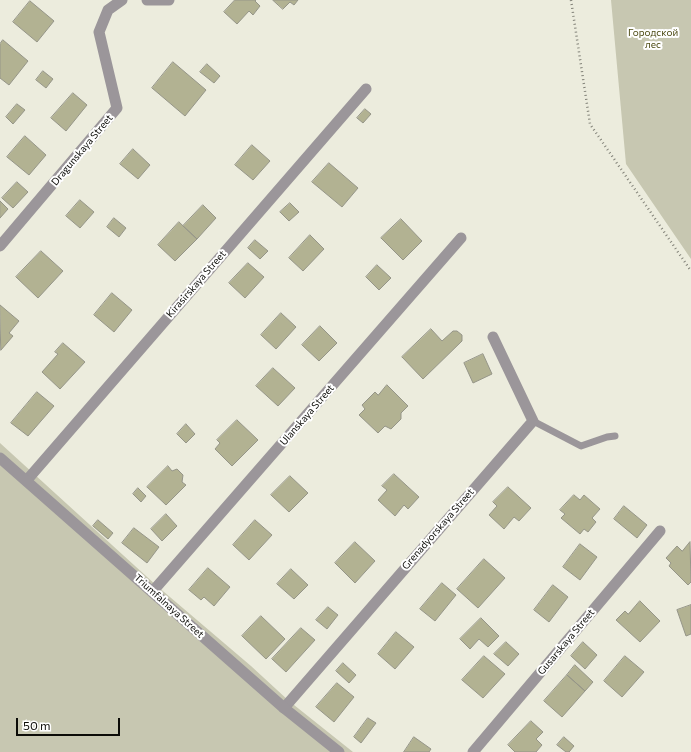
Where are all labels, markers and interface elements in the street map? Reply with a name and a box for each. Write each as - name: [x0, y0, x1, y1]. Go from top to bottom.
- park label: Городской лес: [628, 27, 678, 50]
- street label: Dragunskaya Street: [49, 112, 115, 188]
- street label: Kirasirskaya Street: [164, 248, 228, 320]
- street label: Ulanskaya Street: [277, 382, 337, 448]
- street label: Grenadyorskaya Street: [400, 486, 476, 572]
- street label: Triumfalnaya Street: [132, 572, 206, 640]
- street label: Gusarskaya Street: [535, 607, 597, 677]
- scale bar: [18, 710, 122, 736]
- text: 50 m: [23, 718, 51, 732]

